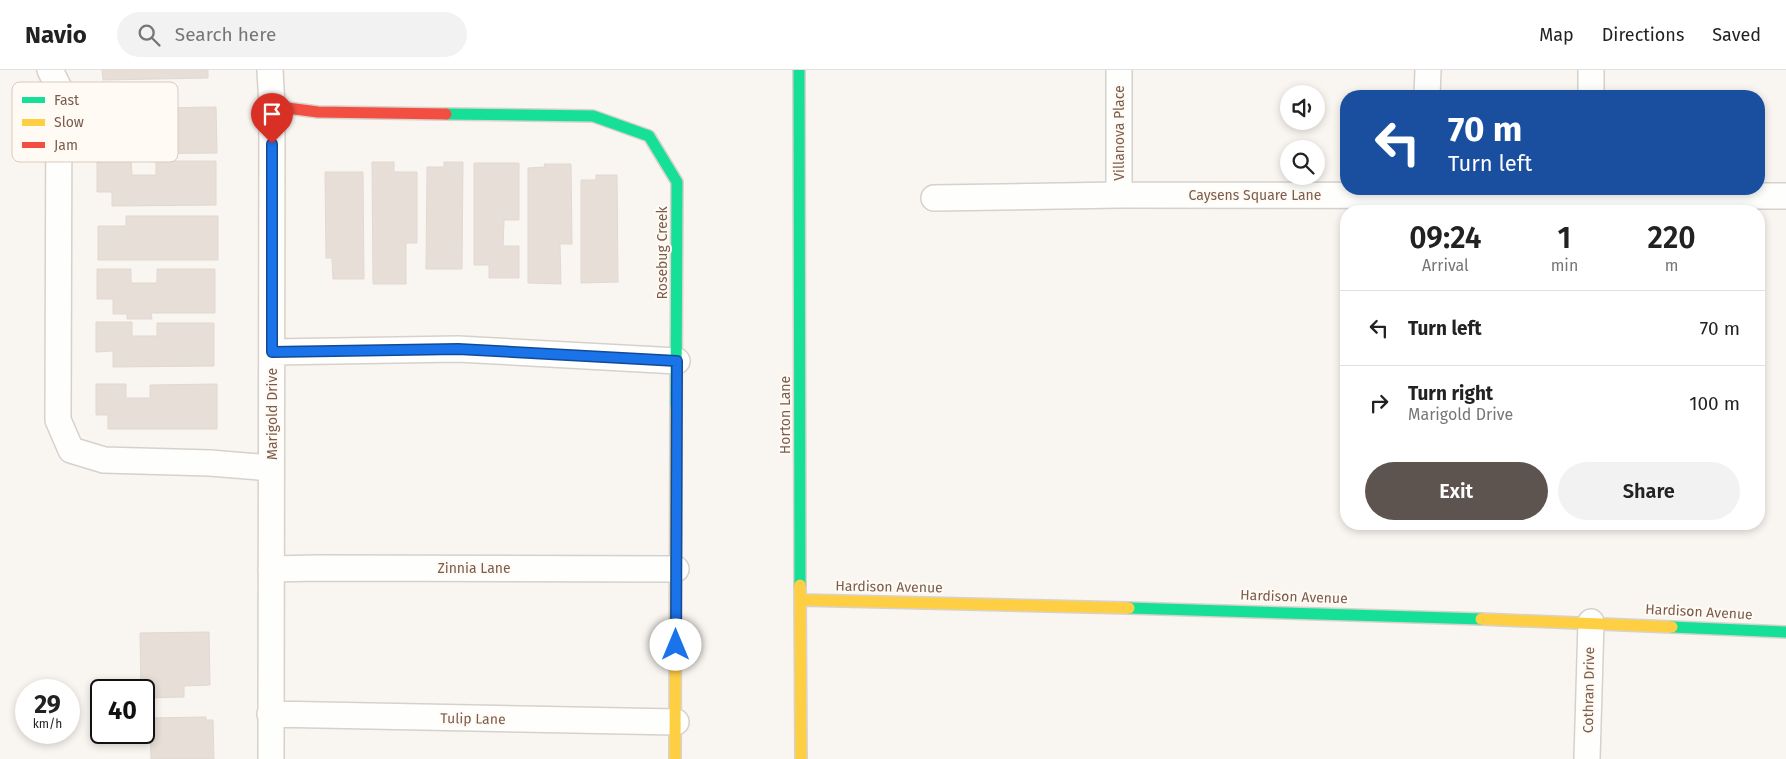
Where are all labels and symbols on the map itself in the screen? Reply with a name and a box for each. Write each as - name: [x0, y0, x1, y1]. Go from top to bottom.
- legend: [12, 82, 178, 162]
- street label: Villanova Place: [1111, 85, 1128, 181]
- text: Fast: [54, 92, 80, 109]
- pin: [251, 93, 293, 144]
- text: Slow: [54, 114, 84, 131]
- text: Jam: [54, 137, 78, 154]
- street label: Caysens Square Lane: [1189, 187, 1321, 204]
- street label: Rosebug Creek: [654, 206, 671, 300]
- street label: Marigold Drive: [264, 368, 281, 460]
- street label: Horton Lane: [777, 376, 794, 454]
- street label: Zinnia Lane: [437, 560, 511, 577]
- street label: Hardison Avenue: [835, 578, 943, 596]
- street label: Hardison Avenue: [1240, 587, 1348, 607]
- street label: Hardison Avenue: [1645, 601, 1753, 623]
- position arrow: [649, 618, 701, 670]
- street label: Cothran Drive: [1580, 647, 1598, 733]
- speed limit sign: 40: [90, 679, 155, 744]
- street label: Tulip Lane: [440, 710, 506, 728]

